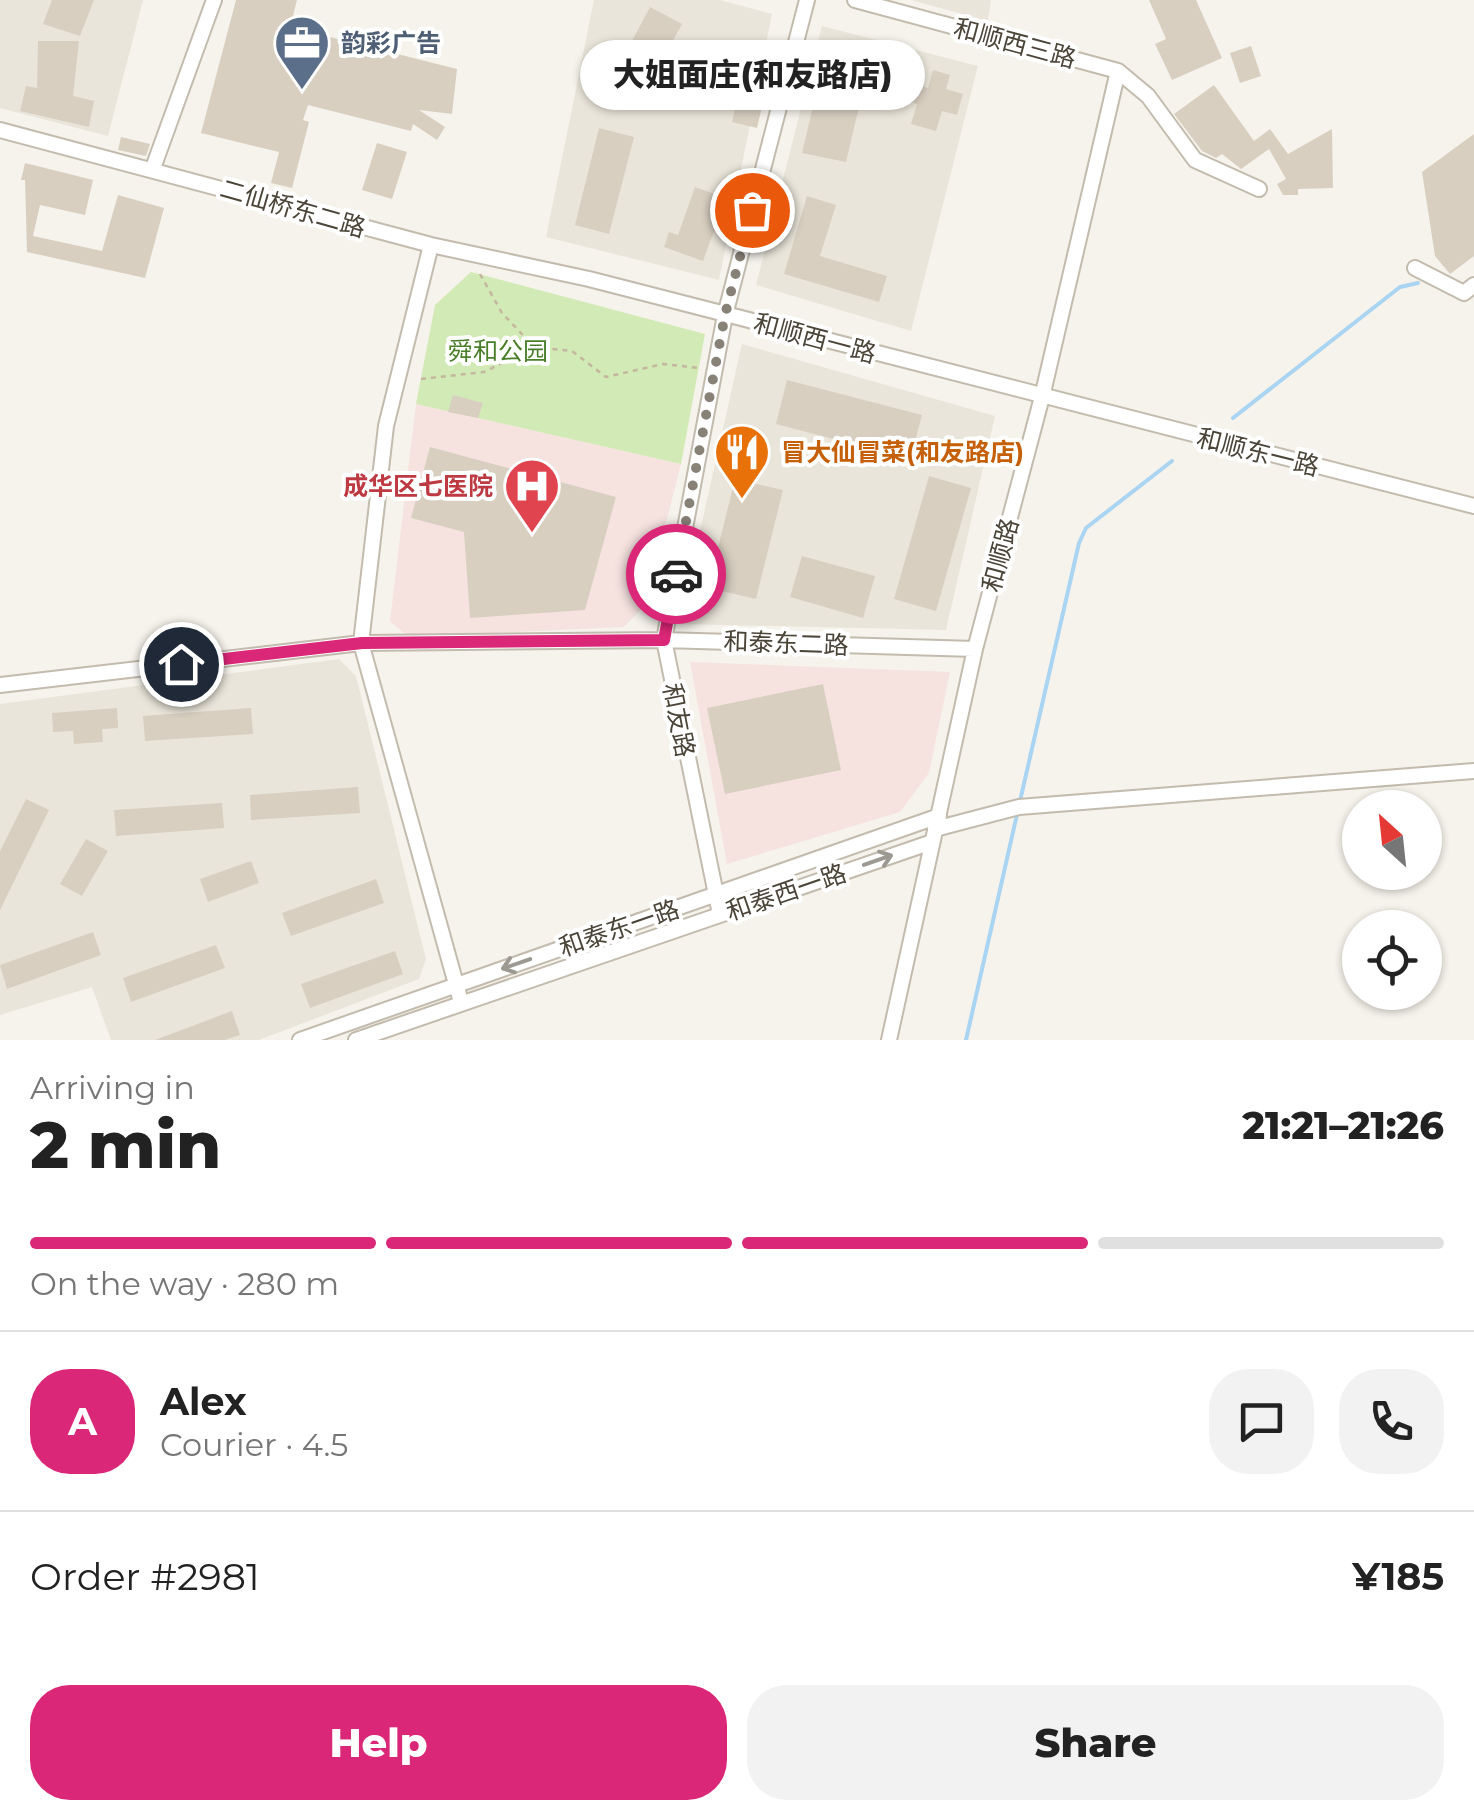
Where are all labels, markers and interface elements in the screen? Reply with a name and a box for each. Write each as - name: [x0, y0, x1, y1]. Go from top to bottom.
- street label: 和顺西三路: [951, 12, 1079, 74]
- office icon: 韵彩广告: [272, 13, 332, 92]
- place label: 韵彩广告: [341, 28, 441, 58]
- callout: 大姐面庄(和友路店): [580, 40, 924, 110]
- text: 大姐面庄(和友路店): [613, 55, 892, 94]
- pin: [710, 168, 795, 253]
- street label: 二仙桥东二路: [217, 173, 369, 243]
- icon: bag: [725, 183, 780, 238]
- street label: 和顺西一路: [751, 307, 879, 369]
- park label: 舜和公园: [448, 336, 548, 366]
- restaurant icon: 冒大仙冒菜(和友路店): [712, 422, 772, 501]
- street label: 和顺东一路: [1194, 422, 1322, 482]
- place label: 冒大仙冒菜(和友路店): [781, 437, 1024, 467]
- hospital icon: 成华区七医院: [502, 456, 562, 535]
- place label: 成华区七医院: [343, 471, 493, 501]
- street label: 和顺路: [976, 515, 1024, 595]
- courier: [626, 524, 726, 624]
- icon: car: [649, 547, 704, 602]
- pin: [139, 622, 224, 707]
- street label: 和泰东二路: [723, 626, 849, 660]
- icon: home: [154, 637, 209, 692]
- street label: 和友路: [657, 680, 701, 760]
- north arrow: [1342, 790, 1442, 890]
- map controls: [1342, 790, 1442, 1010]
- one-way arrow: [862, 850, 894, 868]
- street label: 和泰西一路: [722, 857, 850, 927]
- street label: 和泰东一路: [555, 893, 683, 963]
- button: locate: [1342, 910, 1442, 1010]
- one-way arrow: [502, 956, 533, 974]
- text: Arriving in: [30, 1068, 195, 1107]
- text: 21:21–21:26: [1242, 1102, 1444, 1149]
- text: 2 min: [30, 1105, 221, 1184]
- text: On the way · 280 m: [30, 1264, 339, 1303]
- button: chat: [1209, 1369, 1314, 1474]
- button: phone: [1339, 1369, 1444, 1474]
- text: Alex: [160, 1378, 247, 1425]
- text: A: [68, 1398, 97, 1445]
- text: Courier · 4.5: [160, 1425, 348, 1464]
- text: Order #2981: [30, 1553, 260, 1600]
- text: ¥185: [1352, 1553, 1444, 1600]
- button: Help: [30, 1685, 727, 1800]
- button: Share: [747, 1685, 1444, 1800]

